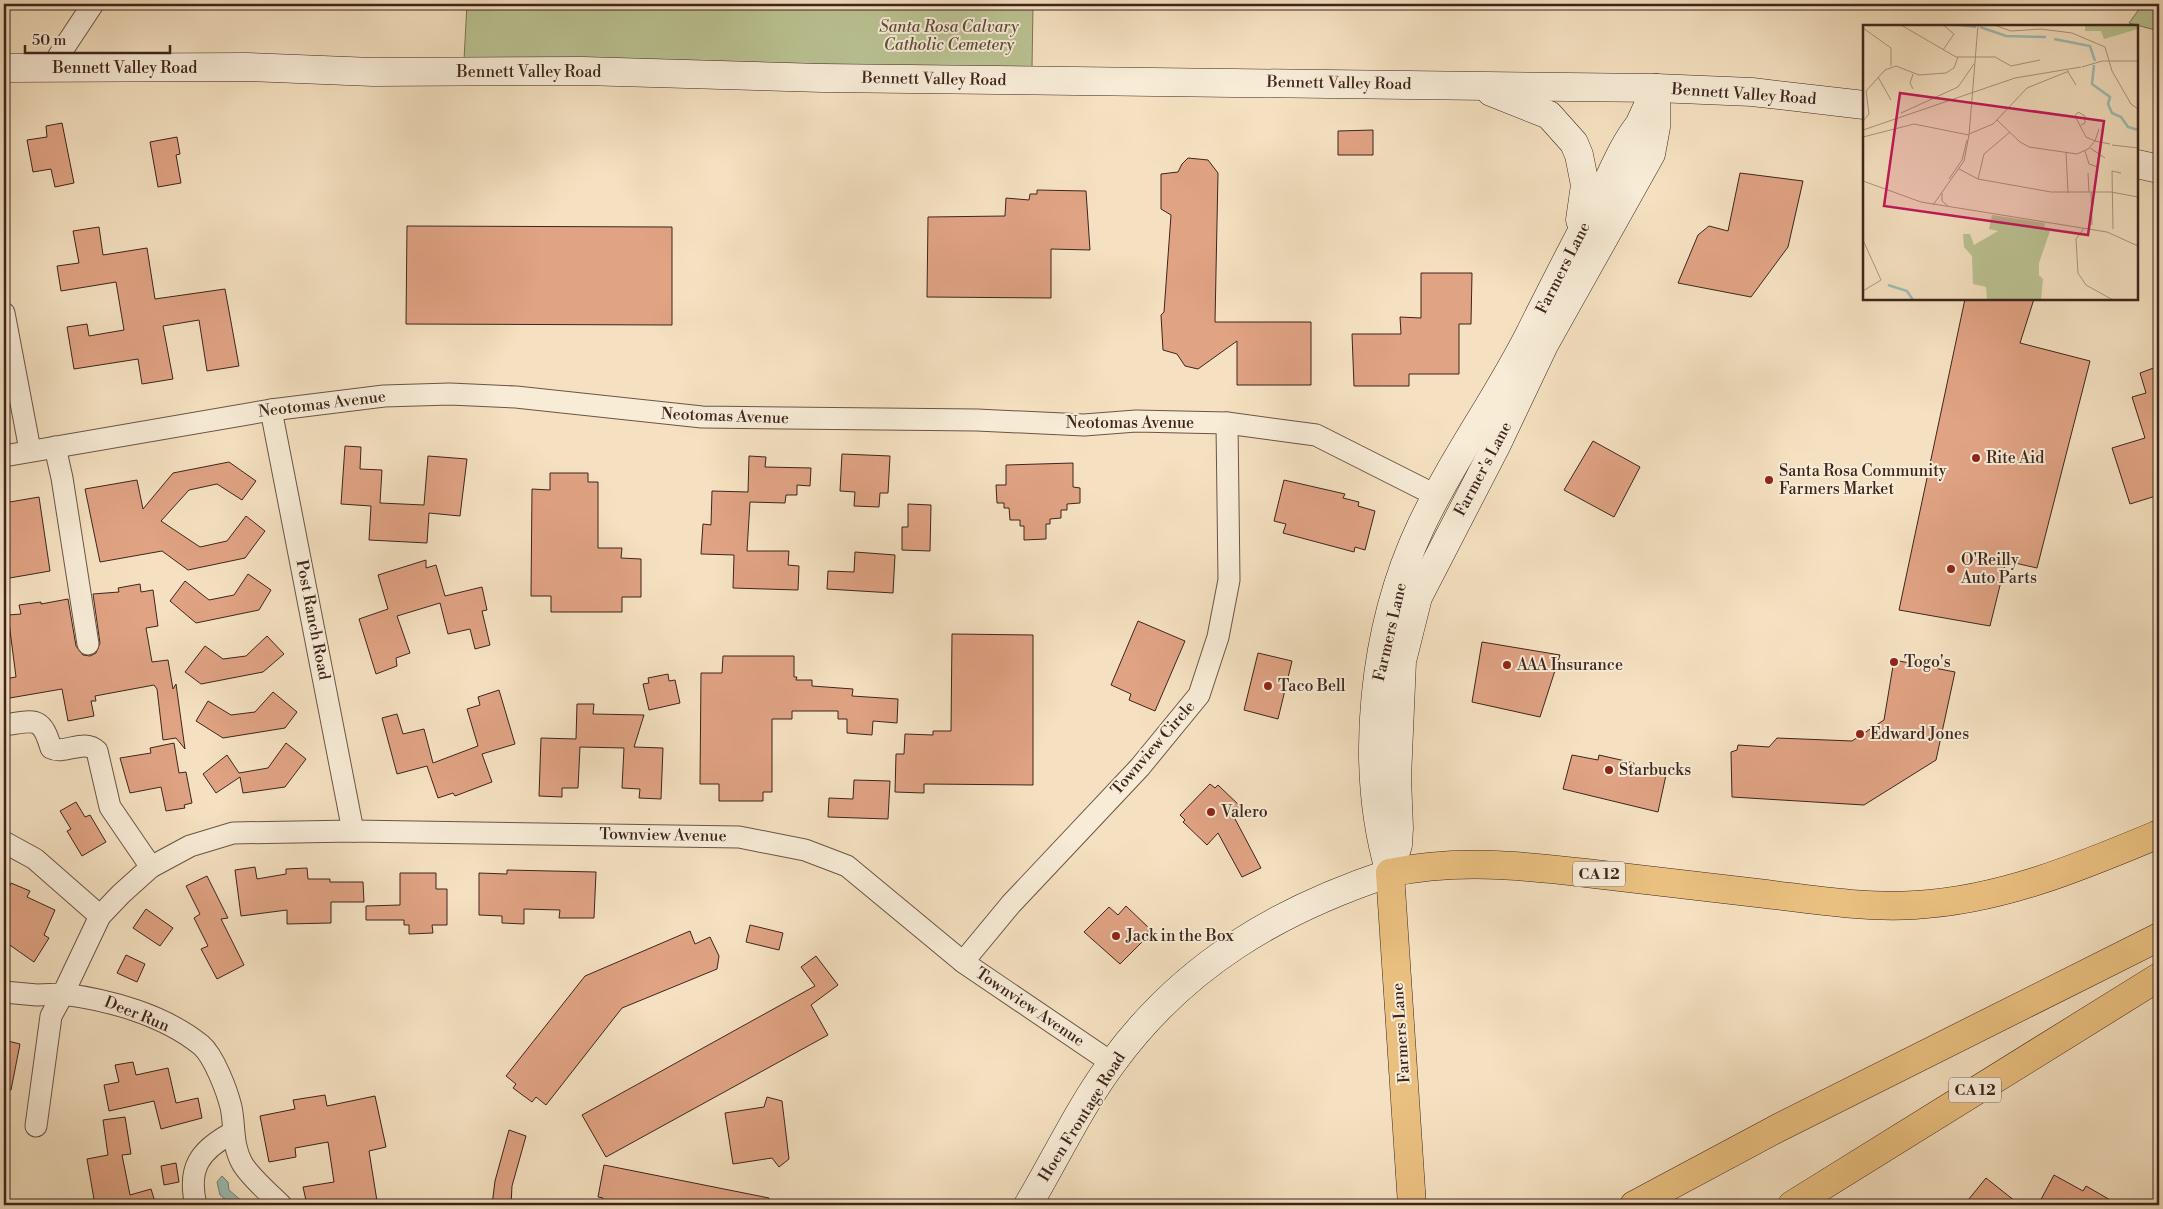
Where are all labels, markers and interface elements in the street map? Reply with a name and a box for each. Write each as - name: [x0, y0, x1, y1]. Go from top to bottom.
- park label: Santa Rosa Calvary Catholic Cemetery: [879, 17, 1019, 55]
- scale bar: [25, 22, 170, 54]
- inset map: [1863, 25, 2138, 300]
- text: 50 m: [32, 31, 66, 50]
- street label: Bennett Valley Road: [52, 58, 197, 78]
- street label: Bennett Valley Road: [456, 62, 601, 82]
- street label: Bennett Valley Road: [860, 68, 1007, 90]
- street label: Bennett Valley Road: [1265, 72, 1412, 94]
- street label: Bennett Valley Road: [1670, 79, 1817, 109]
- street label: Farmers Lane: [1531, 219, 1595, 317]
- street label: Neotomas Avenue: [257, 386, 387, 422]
- street label: Neotomas Avenue: [661, 404, 789, 428]
- street label: Neotomas Avenue: [1066, 413, 1194, 433]
- street label: Farmer's Lane: [1450, 418, 1516, 520]
- place label: Rite Aid: [1986, 448, 2044, 468]
- marker: Rite Aid: [1970, 452, 1982, 464]
- place label: Santa Rosa Community Farmers Market: [1779, 461, 1947, 499]
- marker: Santa Rosa Community Farmers Market: [1763, 474, 1775, 486]
- place label: O'Reilly Auto Parts: [1960, 550, 2037, 588]
- street label: Post Ranch Road: [292, 558, 334, 682]
- marker: O'Reilly Auto Parts: [1945, 563, 1957, 575]
- street label: Farmers Lane: [1369, 581, 1411, 683]
- place label: Togo's: [1904, 652, 1951, 672]
- place label: AAA Insurance: [1516, 655, 1623, 675]
- marker: Togo's: [1888, 656, 1900, 668]
- marker: AAA Insurance: [1501, 659, 1513, 671]
- place label: Taco Bell: [1278, 676, 1346, 696]
- marker: Taco Bell: [1262, 680, 1274, 692]
- street label: Townview Circle: [1107, 697, 1199, 799]
- place label: Edward Jones: [1870, 724, 1969, 744]
- marker: Edward Jones: [1854, 728, 1866, 740]
- place label: Starbucks: [1619, 760, 1691, 780]
- marker: Starbucks: [1603, 764, 1615, 776]
- place label: Valero: [1220, 802, 1268, 822]
- marker: Valero: [1205, 806, 1217, 818]
- street label: Townview Avenue: [599, 824, 727, 846]
- road number: CA 12: [1573, 862, 1625, 886]
- place label: Jack in the Box: [1125, 926, 1234, 946]
- marker: Jack in the Box: [1110, 930, 1122, 942]
- street label: Townview Avenue: [972, 963, 1088, 1051]
- street label: Farmers Lane: [1388, 982, 1414, 1084]
- street label: Deer Run: [101, 992, 173, 1036]
- street label: Hoen Frontage Road: [1034, 1049, 1130, 1185]
- road number: CA 12: [1949, 1078, 2001, 1102]

